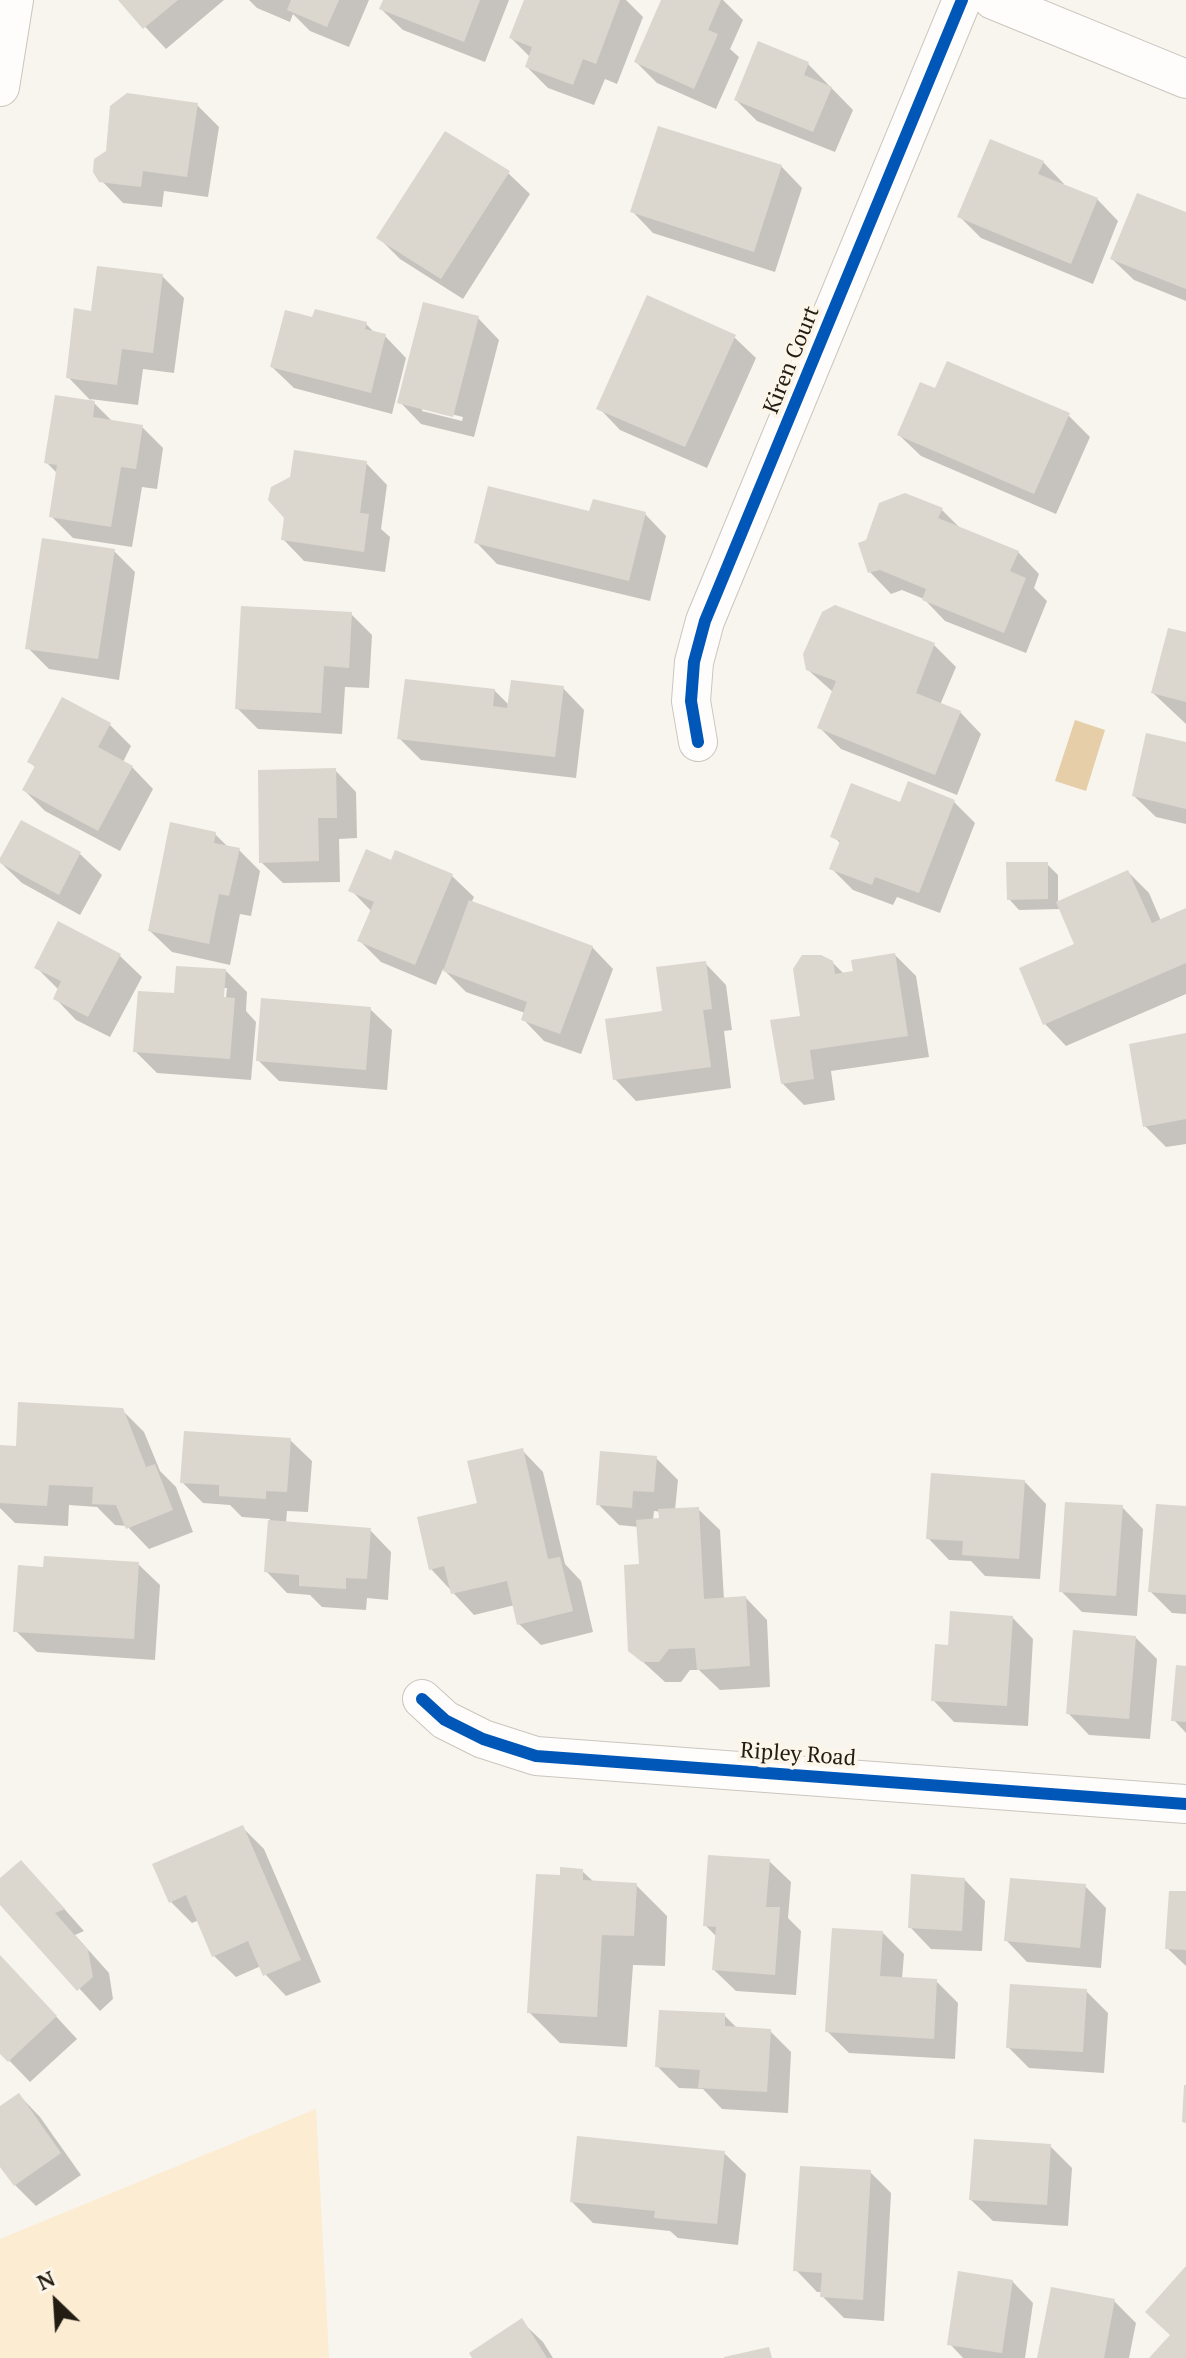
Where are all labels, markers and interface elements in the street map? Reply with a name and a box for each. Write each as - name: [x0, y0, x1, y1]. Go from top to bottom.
- street label: Kiren Court: [758, 302, 826, 418]
- street label: Ripley Road: [739, 1738, 857, 1772]
- north arrow: [16, 2262, 96, 2342]
- text: N: [32, 2263, 59, 2296]

